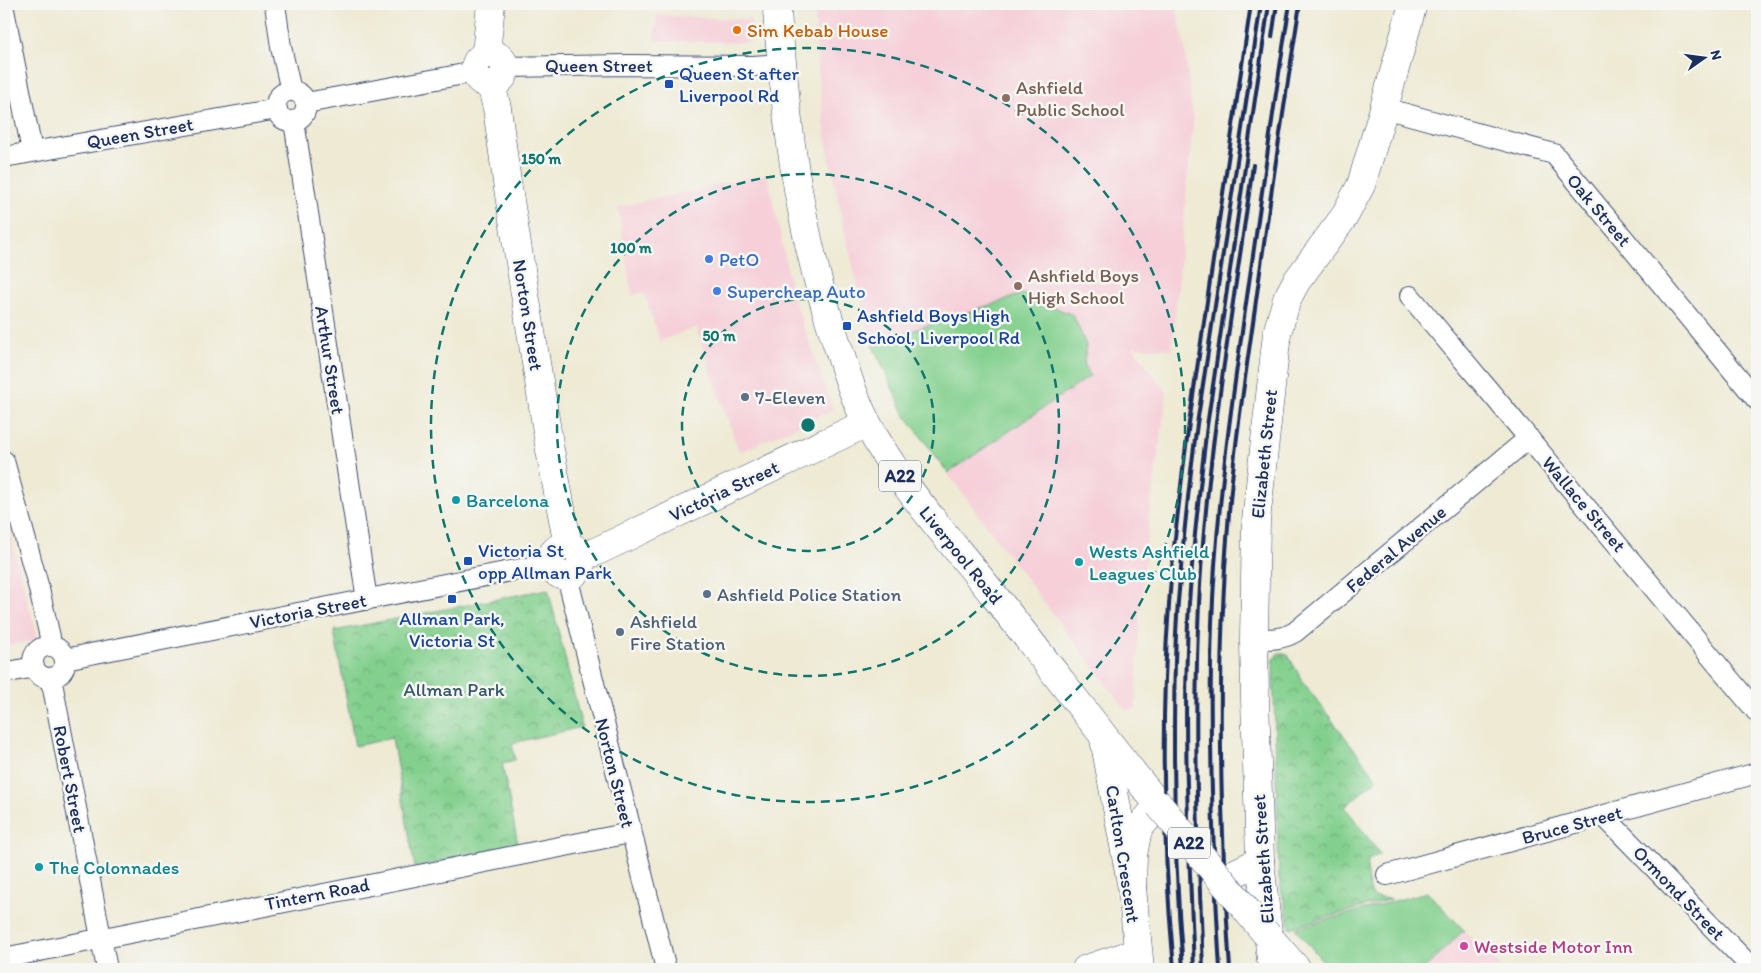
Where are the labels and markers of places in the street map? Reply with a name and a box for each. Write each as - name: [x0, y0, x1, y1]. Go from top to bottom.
- place label: Sim Kebab House: [747, 19, 889, 42]
- marker: Sim Kebab House: [731, 24, 743, 36]
- place label: Queen St after Liverpool Rd: [679, 62, 799, 107]
- place label: Ashfield Public School: [1016, 76, 1125, 121]
- marker: Queen St after Liverpool Rd: [663, 78, 675, 90]
- marker: Ashfield Public School: [1000, 92, 1012, 104]
- place label: PetO: [719, 248, 759, 271]
- marker: PetO: [703, 253, 715, 265]
- place label: Ashfield Boys High School: [1028, 264, 1139, 309]
- place label: Supercheap Auto: [727, 280, 866, 303]
- marker: Ashfield Boys High School: [1012, 280, 1024, 292]
- marker: Supercheap Auto: [711, 285, 723, 297]
- place label: Ashfield Boys High School, Liverpool Rd: [857, 304, 1020, 349]
- marker: Ashfield Boys High School, Liverpool Rd: [841, 320, 853, 332]
- place label: 7-Eleven: [755, 386, 826, 409]
- marker: 7-Eleven: [739, 391, 751, 403]
- centre of rings: [799, 416, 817, 434]
- place label: Barcelona: [466, 489, 549, 512]
- marker: Barcelona: [450, 494, 462, 506]
- place label: Victoria St opp Allman Park: [478, 539, 612, 584]
- place label: Wests Ashfield Leagues Club: [1089, 540, 1210, 585]
- marker: Victoria St opp Allman Park: [462, 555, 474, 567]
- marker: Wests Ashfield Leagues Club: [1073, 556, 1085, 568]
- place label: Ashfield Police Station: [717, 583, 901, 606]
- marker: Ashfield Police Station: [701, 588, 713, 600]
- marker: Allman Park, Victoria St: [446, 593, 458, 605]
- place label: Allman Park, Victoria St: [399, 607, 505, 652]
- place label: Ashfield Fire Station: [630, 610, 726, 655]
- marker: Ashfield Fire Station: [614, 626, 626, 638]
- place label: The Colonnades: [49, 856, 179, 879]
- marker: The Colonnades: [33, 861, 45, 873]
- place label: Westside Motor Inn: [1474, 935, 1633, 958]
- marker: Westside Motor Inn: [1458, 940, 1470, 952]

